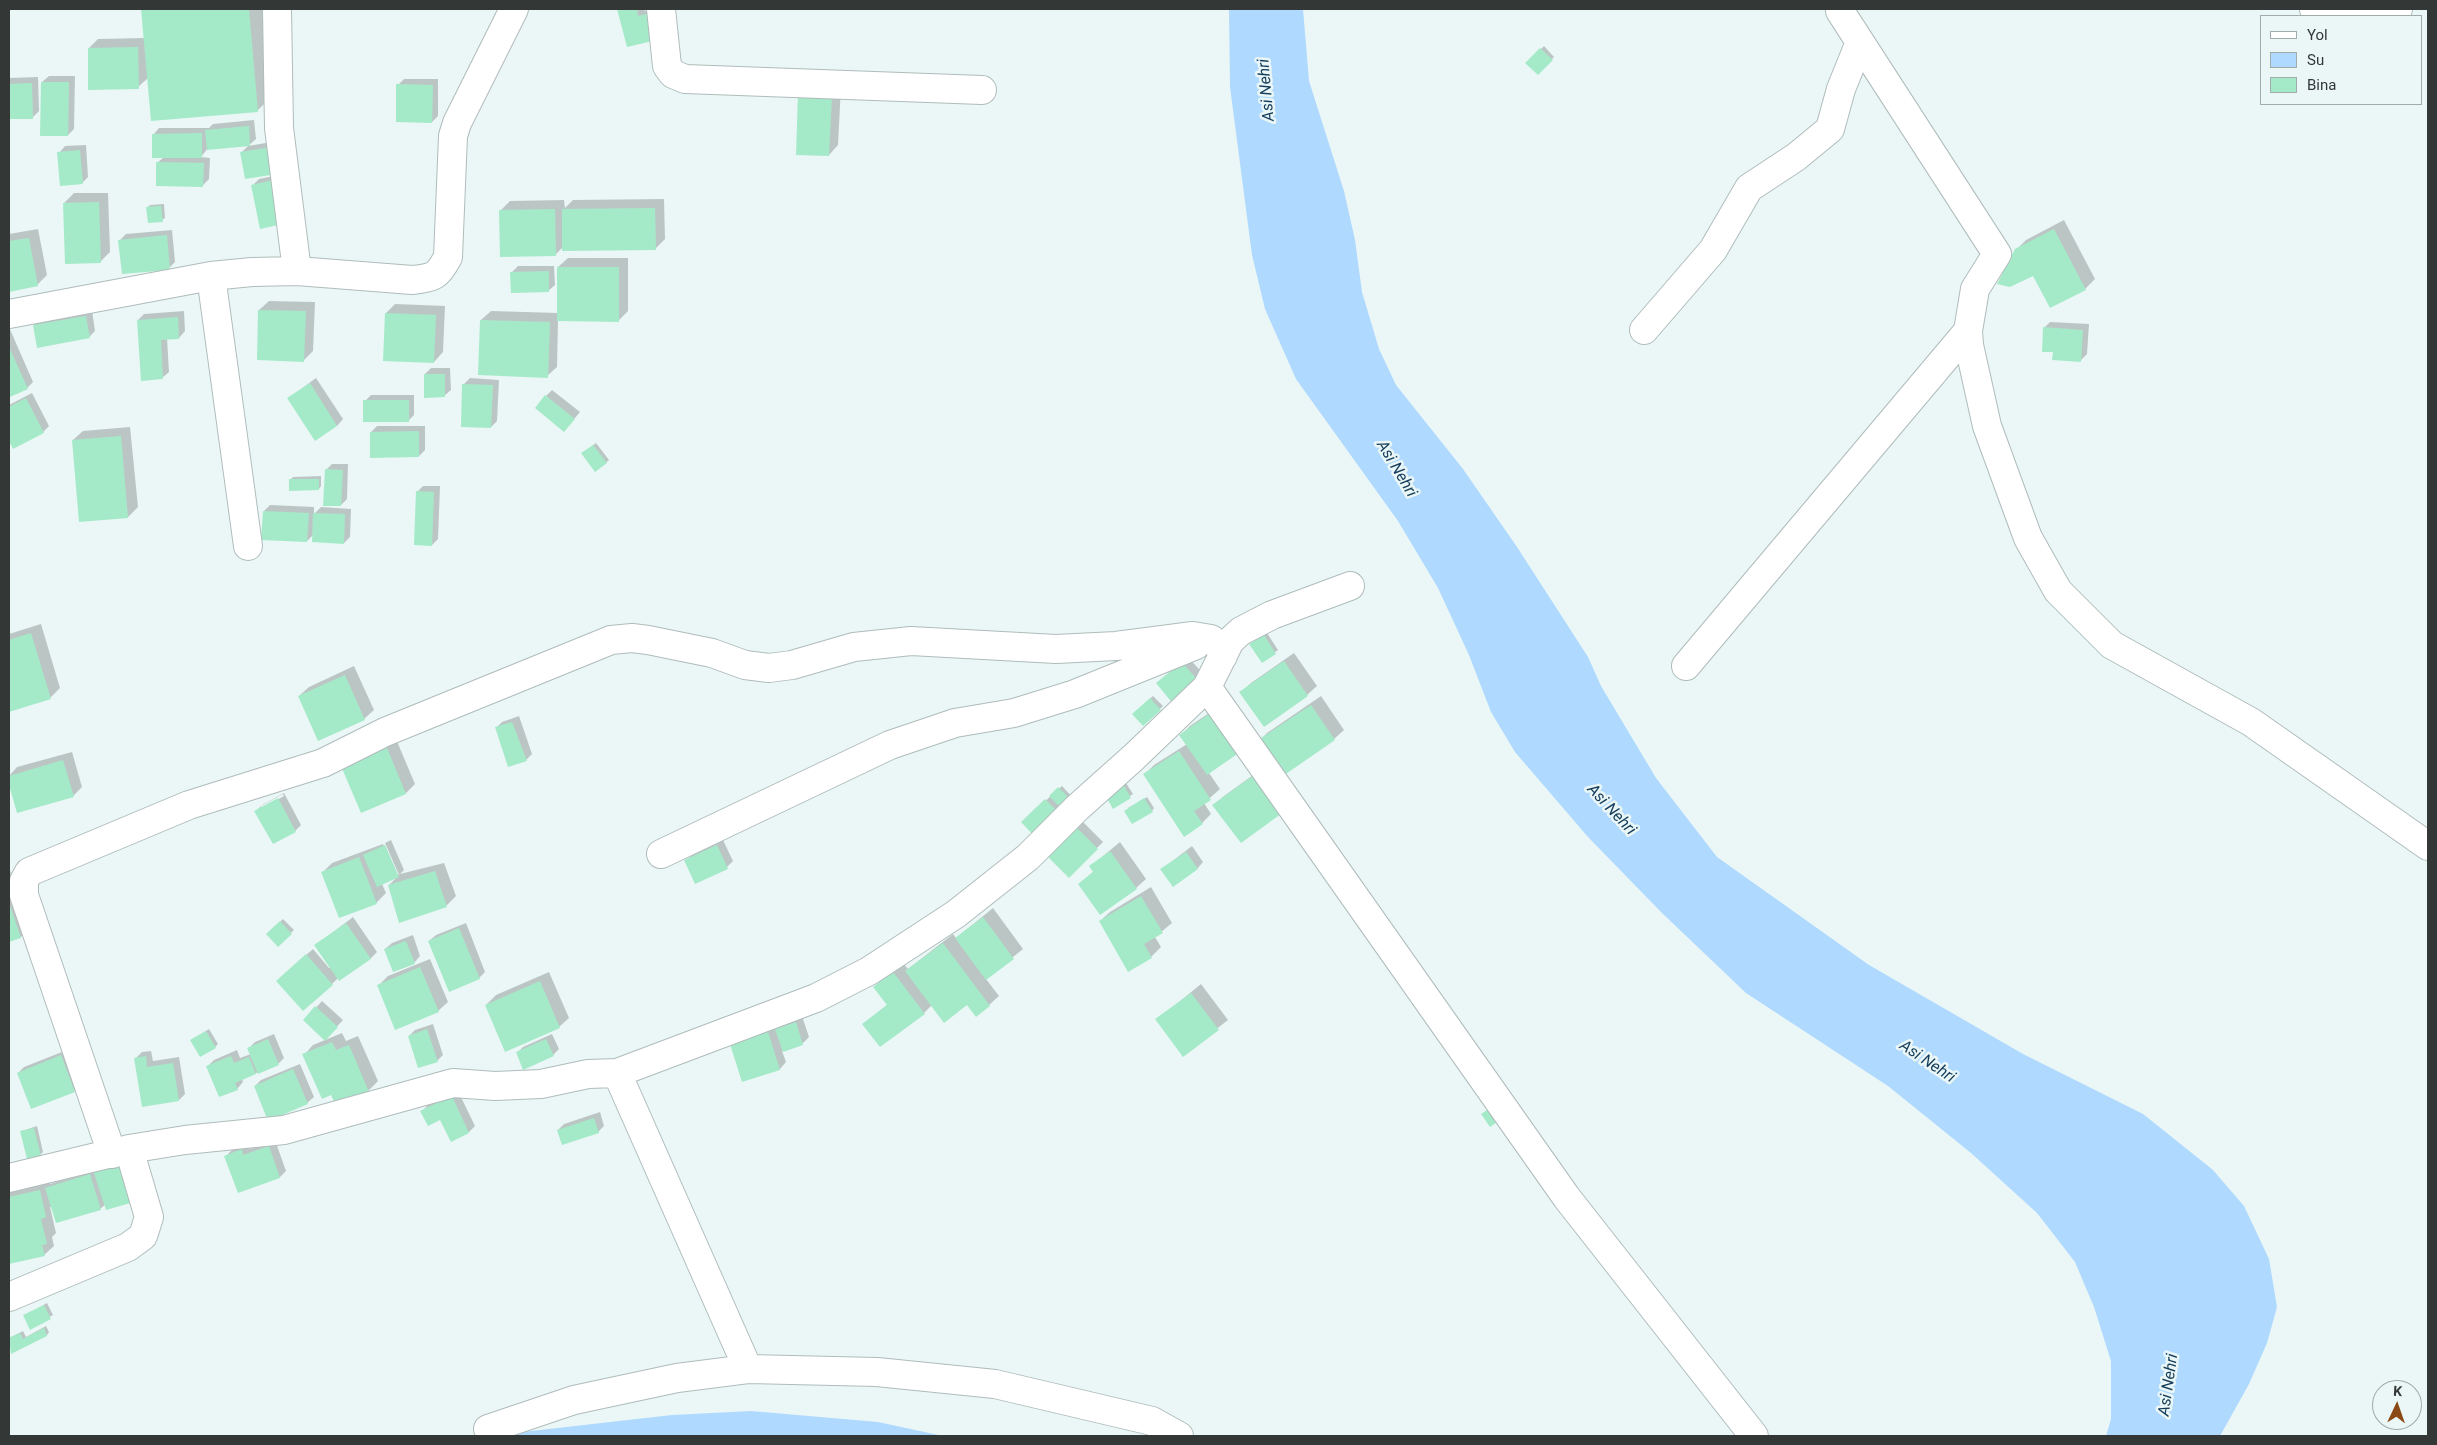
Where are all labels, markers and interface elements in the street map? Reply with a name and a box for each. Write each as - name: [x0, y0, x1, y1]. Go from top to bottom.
- legend: [2260, 15, 2422, 105]
- text: Yol: [2307, 26, 2328, 44]
- text: Su: [2307, 51, 2324, 69]
- water label: Asi Nehri: [1255, 58, 1279, 122]
- text: Bina: [2307, 76, 2336, 94]
- water label: Asi Nehri: [1372, 437, 1420, 501]
- water label: Asi Nehri: [1583, 781, 1639, 839]
- water label: Asi Nehri: [1896, 1037, 1958, 1087]
- water label: Asi Nehri: [2155, 1353, 2183, 1417]
- north arrow: [2372, 1380, 2422, 1430]
- text: K: [2393, 1383, 2403, 1399]

